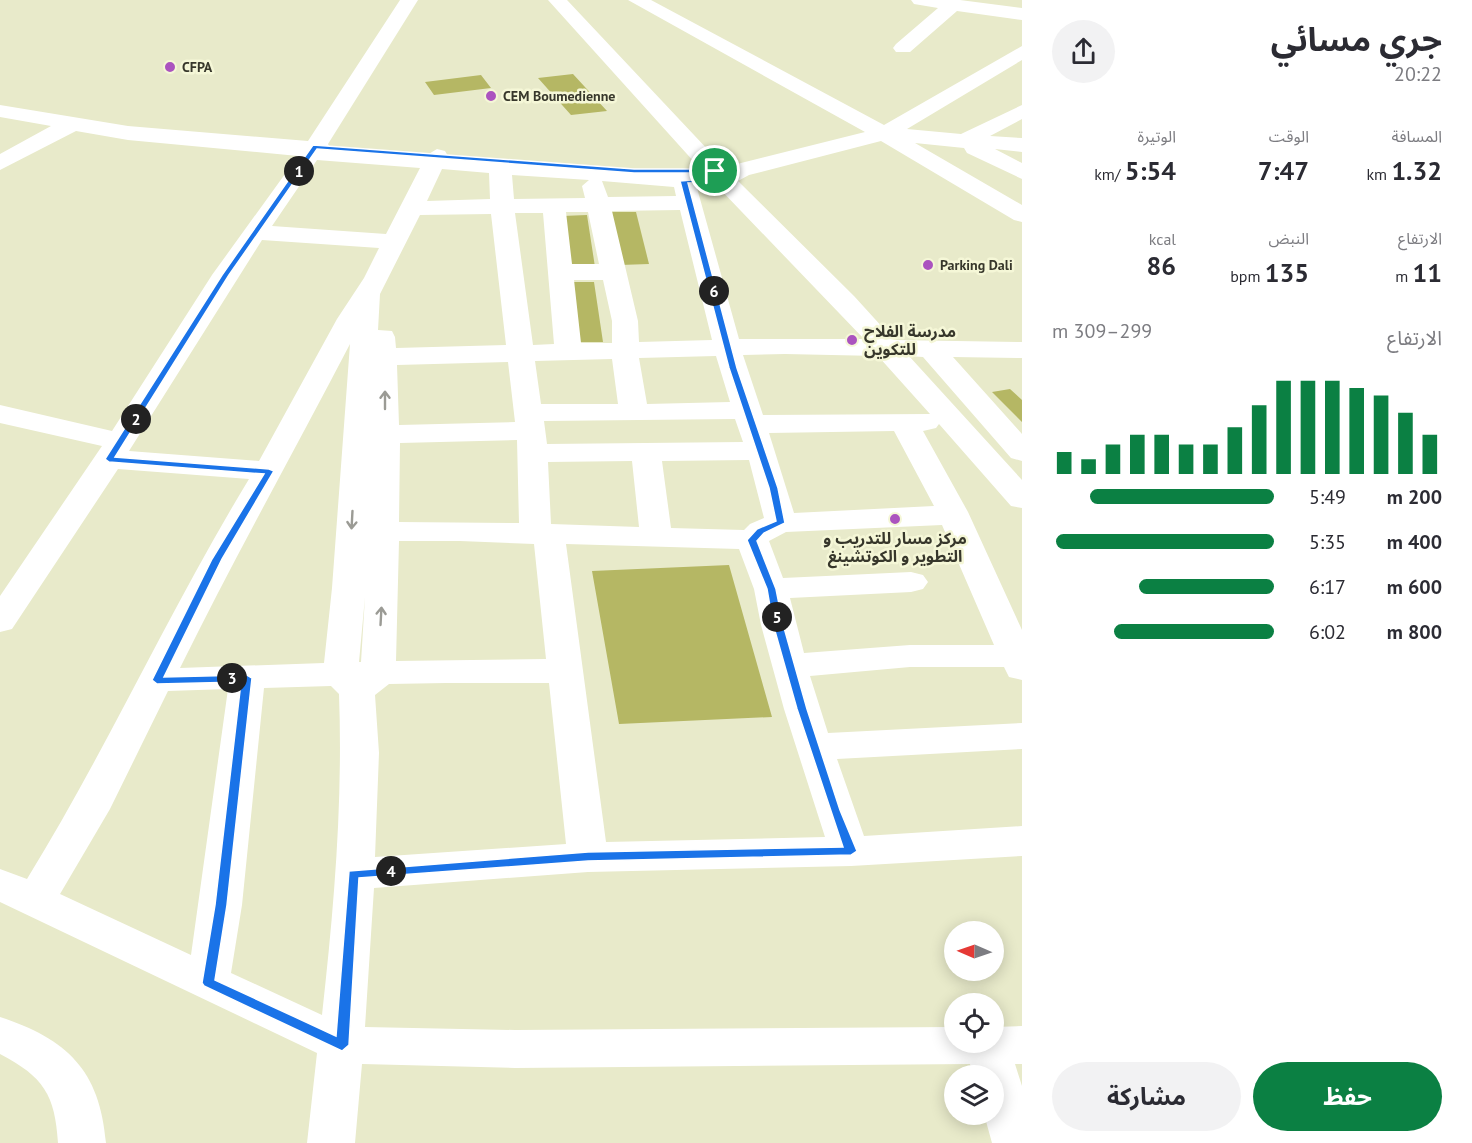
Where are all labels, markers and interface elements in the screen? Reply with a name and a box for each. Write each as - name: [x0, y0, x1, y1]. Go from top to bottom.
- text: جري مسائي: [1271, 17, 1442, 60]
- button: share: [1052, 20, 1115, 83]
- place label: CFPA: [182, 58, 213, 76]
- marker: CFPA: [163, 60, 177, 74]
- text: 20:22: [1394, 61, 1442, 87]
- place label: CEM Boumedienne: [503, 87, 615, 105]
- marker: CEM Boumedienne: [484, 89, 498, 103]
- text: الوتيرة: [1138, 126, 1176, 146]
- text: الوقت: [1269, 126, 1309, 146]
- text: المسافة: [1392, 126, 1442, 146]
- pin: [689, 145, 740, 196]
- icon: arrive: [698, 154, 731, 187]
- text: 5:54: [1125, 154, 1176, 187]
- text: 7:47: [1258, 154, 1309, 187]
- text: 1.32: [1391, 154, 1442, 187]
- pin: 1: [284, 156, 314, 186]
- text: 1: [294, 161, 304, 181]
- text: /km: [1094, 164, 1125, 184]
- text: km: [1366, 164, 1391, 184]
- text: النبض: [1268, 228, 1309, 248]
- text: الارتفاع: [1398, 228, 1442, 248]
- text: kcal: [1149, 229, 1176, 249]
- text: 86: [1147, 249, 1176, 282]
- place label: Parking Dali: [940, 256, 1013, 274]
- text: 135: [1265, 256, 1309, 289]
- text: 11: [1413, 256, 1442, 289]
- marker: Parking Dali: [921, 258, 935, 272]
- text: bpm: [1230, 266, 1265, 286]
- text: m: [1395, 266, 1413, 286]
- pin: 6: [699, 276, 729, 306]
- text: 6: [709, 281, 719, 301]
- text: 299–309 m: [1052, 318, 1152, 344]
- place label: مدرسة الفلاح للتكوين: [864, 321, 956, 359]
- text: الارتفاع: [1387, 325, 1442, 351]
- marker: مدرسة الفلاح للتكوين: [845, 333, 859, 347]
- one-way arrow: [379, 391, 391, 411]
- pin: 2: [121, 404, 151, 434]
- text: 2: [131, 409, 141, 429]
- text: 5:49: [1309, 484, 1346, 510]
- text: 200 m: [1387, 484, 1442, 510]
- one-way arrow: [347, 510, 358, 529]
- marker: مركز مسار للتدريب و التطوير و الكوتشينغ: [888, 512, 902, 526]
- place label: مركز مسار للتدريب و التطوير و الكوتشينغ: [823, 528, 967, 569]
- text: 5:35: [1309, 529, 1346, 555]
- text: 400 m: [1387, 529, 1442, 555]
- text: 6:17: [1309, 574, 1346, 600]
- text: 600 m: [1387, 574, 1442, 600]
- pin: 5: [762, 602, 792, 632]
- one-way arrow: [375, 607, 386, 627]
- text: 5: [772, 607, 782, 627]
- text: 6:02: [1309, 619, 1346, 645]
- text: 800 m: [1387, 619, 1442, 645]
- pin: 3: [217, 663, 247, 693]
- text: 3: [227, 668, 237, 688]
- pin: 4: [376, 856, 406, 886]
- text: 4: [386, 861, 396, 881]
- north arrow: [944, 921, 1004, 981]
- map controls: [944, 921, 1004, 1125]
- button: locate: [944, 993, 1004, 1053]
- button: مشاركة: [1052, 1062, 1241, 1131]
- button: حفظ: [1253, 1062, 1442, 1131]
- button: layers: [944, 1065, 1004, 1125]

